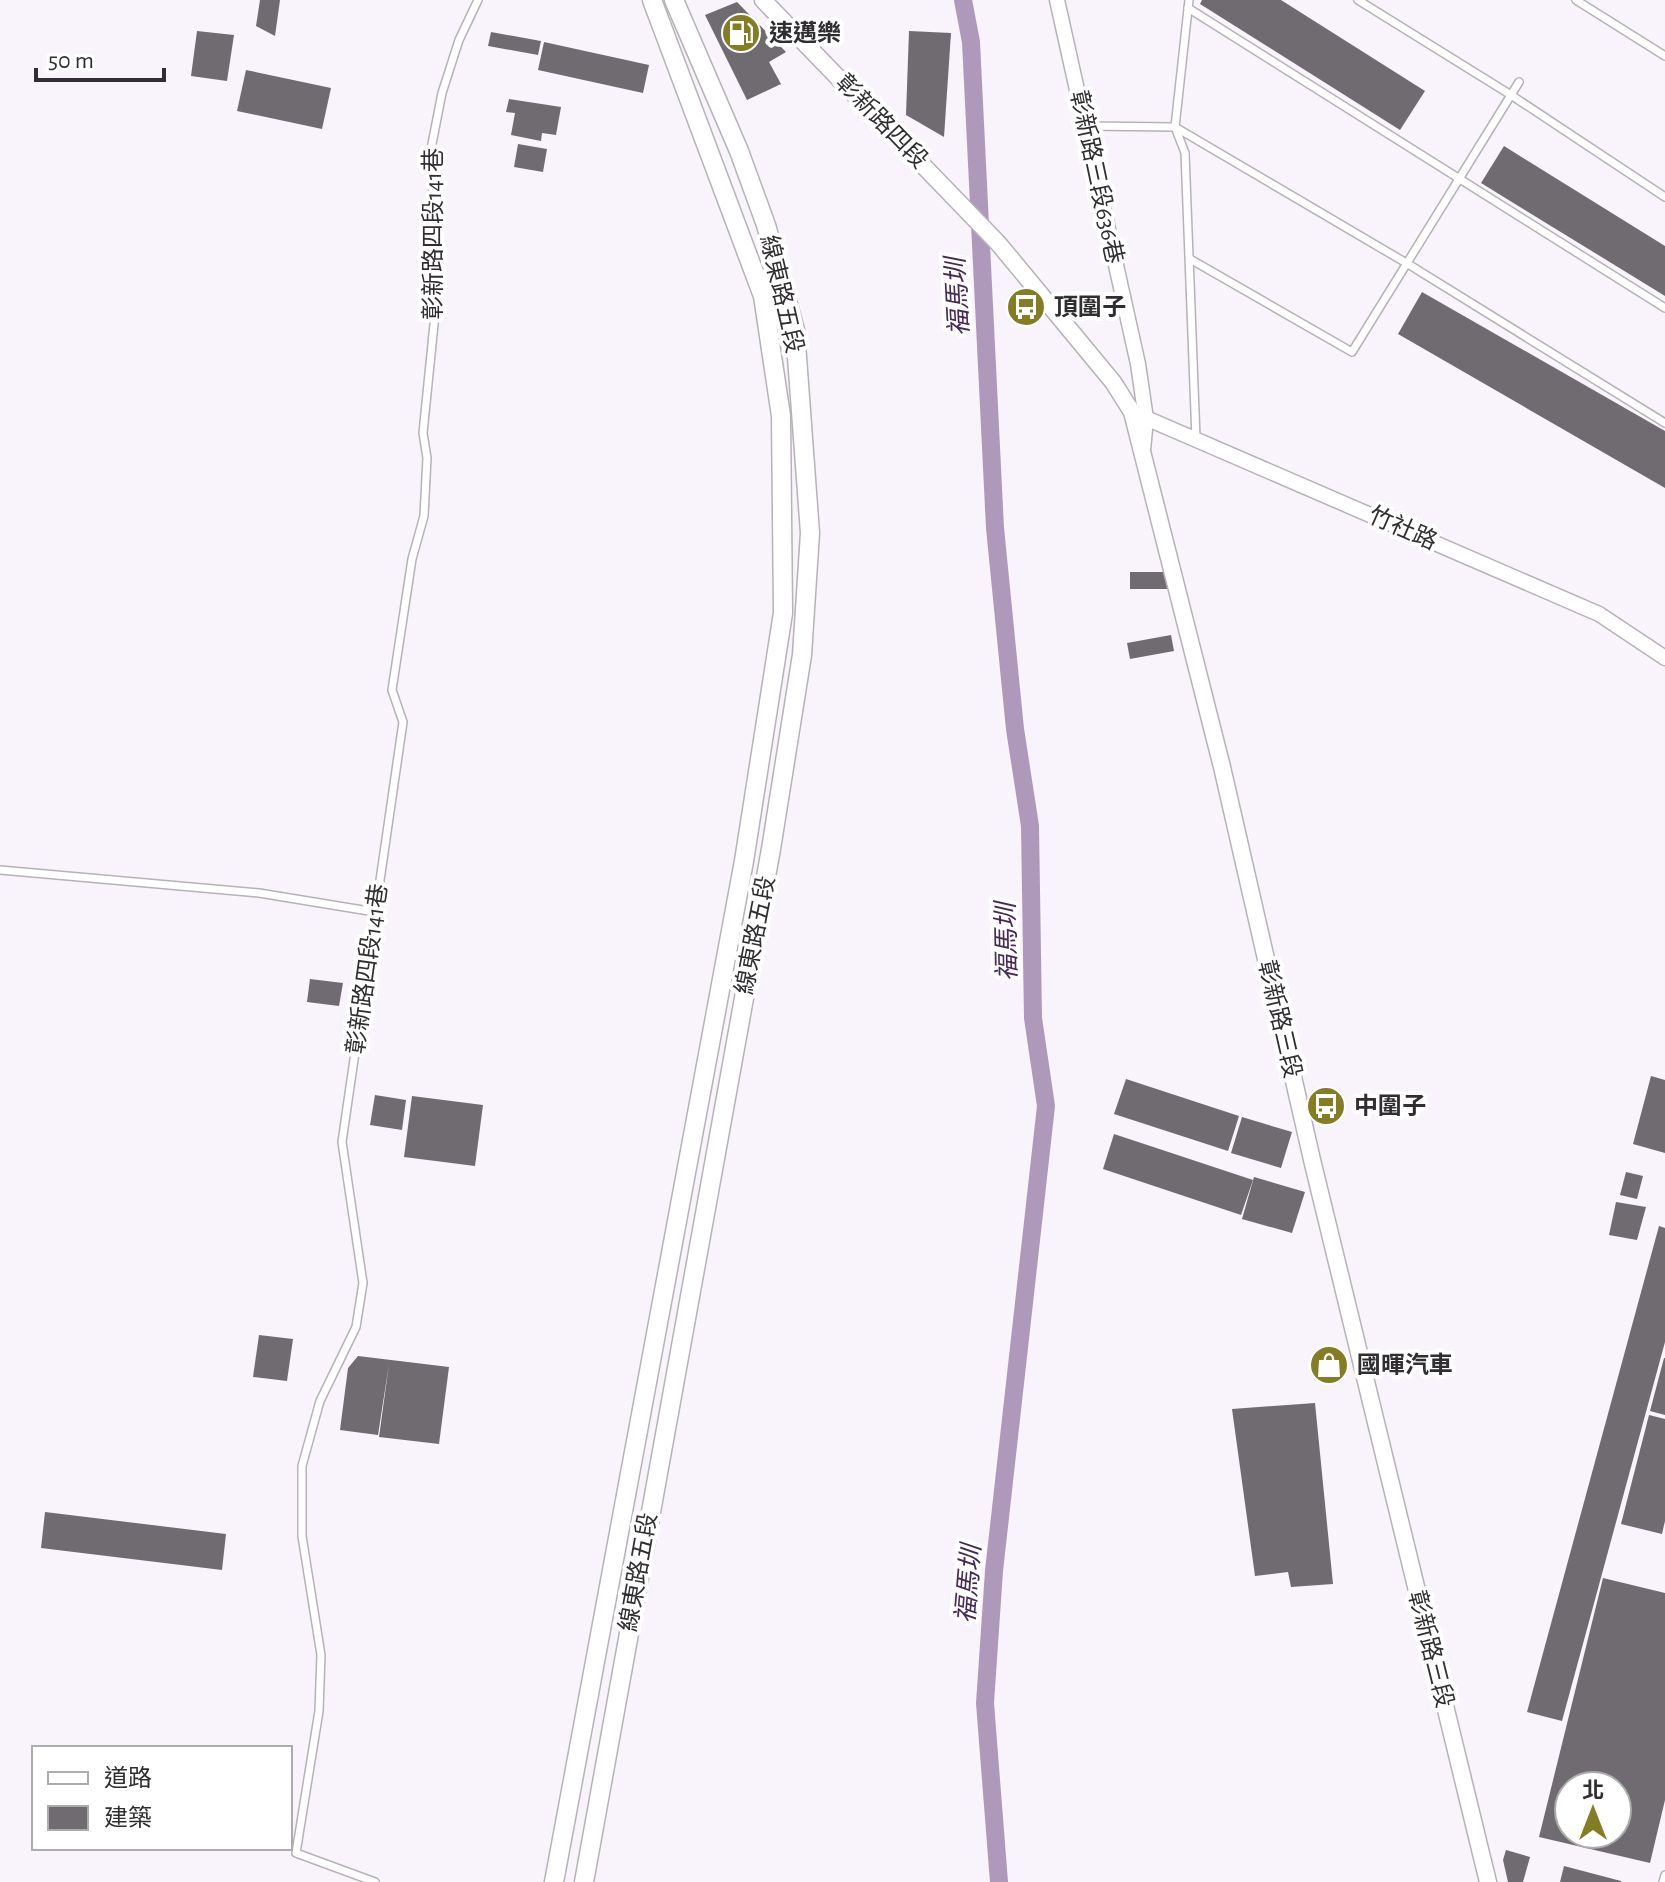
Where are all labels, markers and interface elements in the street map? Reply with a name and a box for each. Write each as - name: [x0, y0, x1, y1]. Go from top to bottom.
- fuel station icon: 速邁樂: [720, 12, 762, 54]
- place label: 速邁樂: [769, 20, 841, 46]
- scale bar: [36, 32, 164, 82]
- text: 50 m: [48, 49, 94, 73]
- street label: 彰新路四段: [831, 69, 933, 173]
- street label: 彰新路三段636巷: [1066, 88, 1128, 266]
- street label: 彰新路四段141巷: [420, 148, 446, 320]
- street label: 線東路五段: [756, 233, 808, 355]
- water label: 福馬圳: [942, 253, 973, 337]
- bus stop icon: 頂圍子: [1005, 286, 1047, 328]
- place label: 頂圍子: [1054, 295, 1126, 320]
- street label: 竹社路: [1365, 501, 1441, 555]
- street label: 線東路五段: [731, 874, 779, 996]
- street label: 彰新路四段141巷: [342, 882, 392, 1056]
- water label: 福馬圳: [992, 899, 1021, 981]
- street label: 彰新路三段: [1254, 958, 1306, 1080]
- bus stop icon: 中圍子: [1305, 1085, 1347, 1127]
- place label: 中圍子: [1354, 1093, 1426, 1119]
- shop icon: 國暉汽車: [1308, 1344, 1350, 1386]
- place label: 國暉汽車: [1357, 1352, 1453, 1378]
- street label: 線東路五段: [615, 1511, 661, 1633]
- water label: 福馬圳: [952, 1540, 986, 1624]
- street label: 彰新路三段: [1404, 1588, 1458, 1710]
- legend: [32, 1746, 292, 1850]
- text: 道路: [104, 1765, 152, 1791]
- north arrow: [1553, 1770, 1633, 1850]
- text: 北: [1582, 1779, 1604, 1802]
- text: 建築: [104, 1805, 152, 1831]

